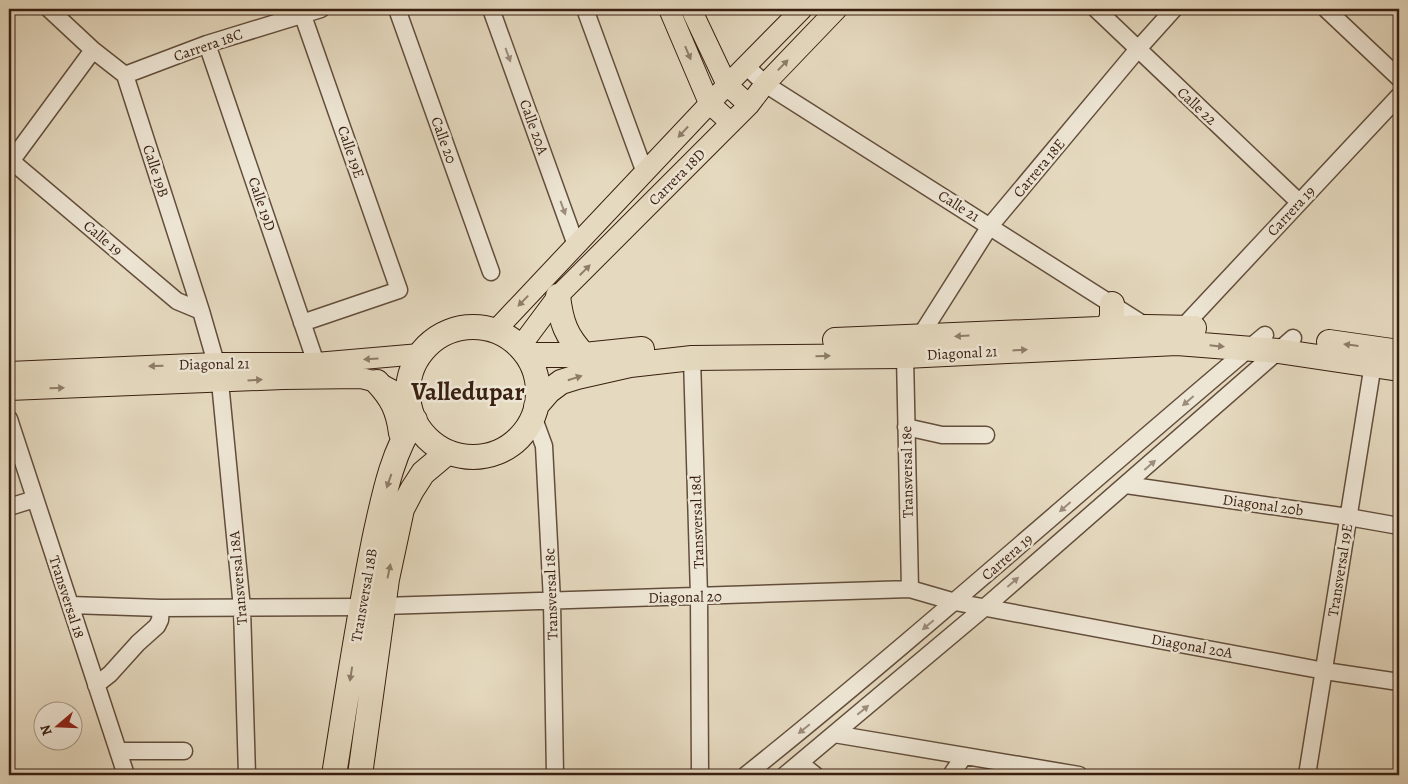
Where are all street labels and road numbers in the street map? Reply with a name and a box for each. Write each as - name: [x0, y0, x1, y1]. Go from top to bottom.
- street label: Carrera 18C: [171, 24, 245, 66]
- street label: Calle 22: [1173, 82, 1221, 130]
- street label: Calle 20A: [515, 97, 553, 158]
- street label: Calle 20: [426, 114, 462, 166]
- street label: Calle 19E: [333, 123, 369, 181]
- street label: Carrera 18E: [1008, 134, 1070, 202]
- street label: Calle 19B: [138, 142, 174, 200]
- street label: Carrera 18D: [644, 144, 710, 210]
- street label: Calle 19D: [243, 174, 281, 234]
- street label: Carrera 19: [1263, 181, 1320, 240]
- street label: Calle 21: [934, 185, 984, 227]
- street label: Calle 19: [79, 216, 127, 260]
- street label: Diagonal 21: [926, 341, 998, 365]
- street label: Diagonal 21: [178, 353, 250, 375]
- street label: Transversal 18e: [896, 425, 918, 518]
- street label: Transversal 18d: [685, 474, 709, 569]
- street label: Diagonal 20b: [1221, 489, 1305, 521]
- street label: Transversal 19E: [1323, 522, 1357, 618]
- street label: Carrera 19: [977, 529, 1037, 585]
- street label: Transversal 18A: [224, 530, 252, 626]
- street label: Transversal 18B: [346, 547, 382, 643]
- street label: Transversal 18c: [539, 548, 563, 640]
- street label: Transversal 18: [44, 553, 90, 641]
- street label: Diagonal 20: [648, 586, 722, 608]
- street label: Diagonal 20A: [1150, 629, 1235, 663]

